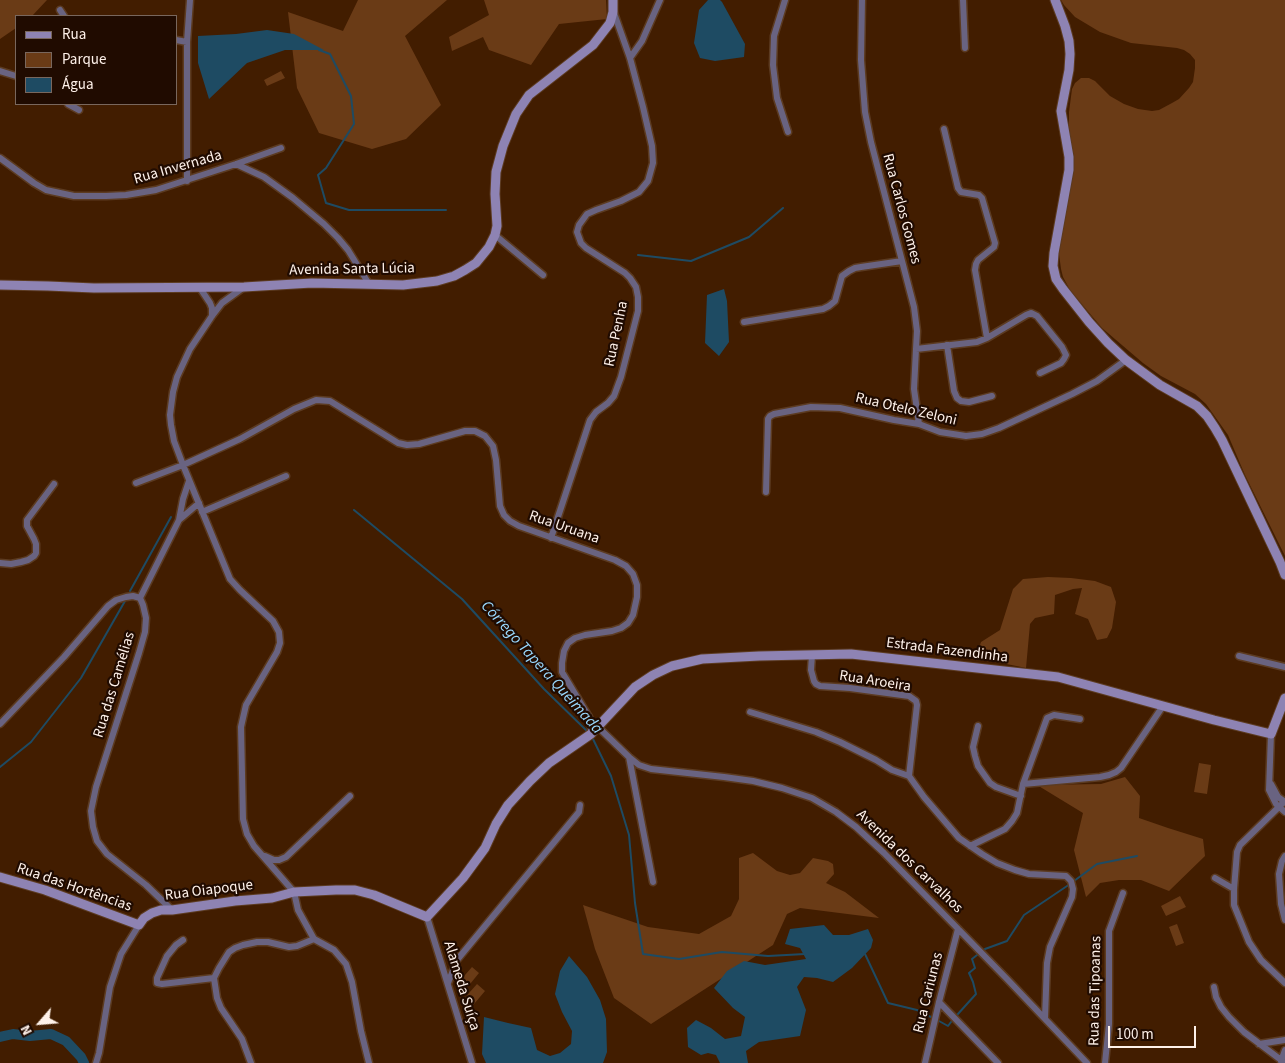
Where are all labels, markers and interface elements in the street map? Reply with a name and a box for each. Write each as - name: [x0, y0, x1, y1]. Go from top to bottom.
- legend: [15, 15, 178, 105]
- text: Rua: [62, 24, 86, 45]
- text: Parque: [62, 49, 106, 70]
- text: Água: [62, 74, 93, 95]
- street label: Rua Invernada: [132, 147, 224, 189]
- street label: Rua Carlos Gomes: [878, 152, 924, 266]
- street label: Avenida Santa Lúcia: [289, 260, 415, 280]
- street label: Rua Penha: [601, 299, 633, 369]
- street label: Rua Otelo Zeloni: [854, 390, 958, 430]
- street label: Rua Uruana: [526, 508, 602, 548]
- water label: Córrego Tapera Queimada: [476, 597, 606, 739]
- street label: Rua das Camélias: [90, 630, 140, 740]
- street label: Estrada Fazendinha: [885, 635, 1009, 667]
- street label: Rua Aroeira: [838, 667, 912, 697]
- street label: Avenida dos Carvalhos: [852, 806, 966, 918]
- street label: Rua das Hortências: [14, 860, 134, 916]
- street label: Rua Oiapoque: [164, 877, 254, 905]
- street label: Rua das Tipoanas: [1086, 936, 1106, 1046]
- street label: Alameda Suíça: [439, 939, 483, 1033]
- street label: Rua Cariunas: [910, 951, 948, 1035]
- north arrow: [15, 998, 65, 1048]
- scale bar: [1110, 1016, 1198, 1048]
- text: N: [16, 1021, 38, 1038]
- text: 100 m: [1116, 1024, 1154, 1045]

